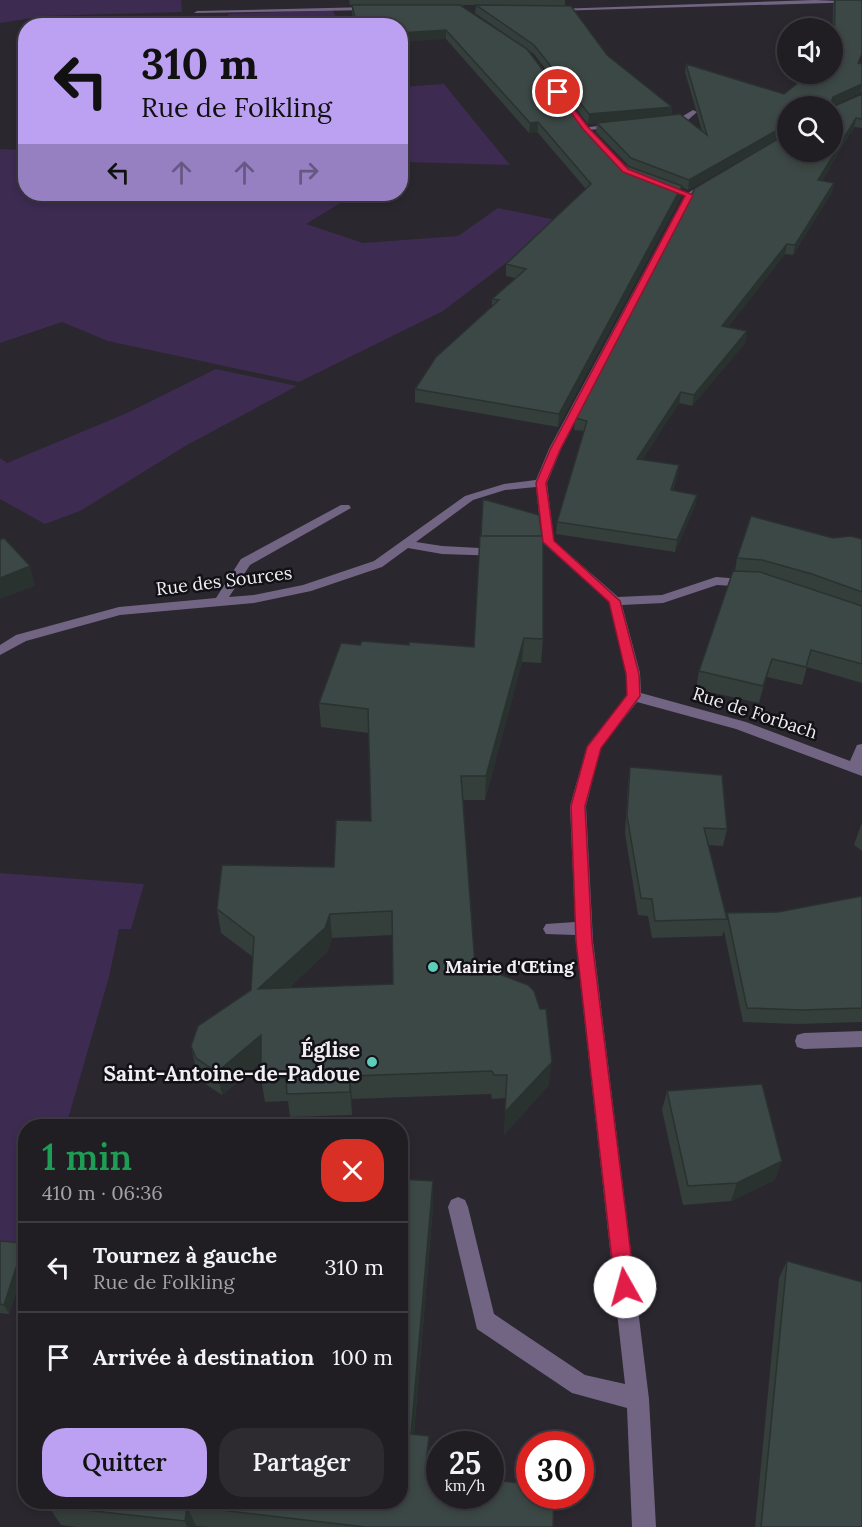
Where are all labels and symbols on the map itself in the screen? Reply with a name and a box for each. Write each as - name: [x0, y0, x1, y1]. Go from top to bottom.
- pin: [532, 66, 583, 117]
- street label: Rue des Sources: [155, 561, 293, 600]
- street label: Rue de Forbach: [690, 682, 821, 744]
- place label: Mairie d'Œting: [445, 955, 575, 978]
- marker: Mairie d'Œting: [426, 960, 440, 974]
- place label: Église Saint-Antoine-de-Padoue: [103, 1036, 360, 1087]
- marker: Église Saint-Antoine-de-Padoue: [365, 1055, 379, 1069]
- position arrow: [593, 1255, 657, 1319]
- speed limit sign: 30: [516, 1431, 594, 1509]

